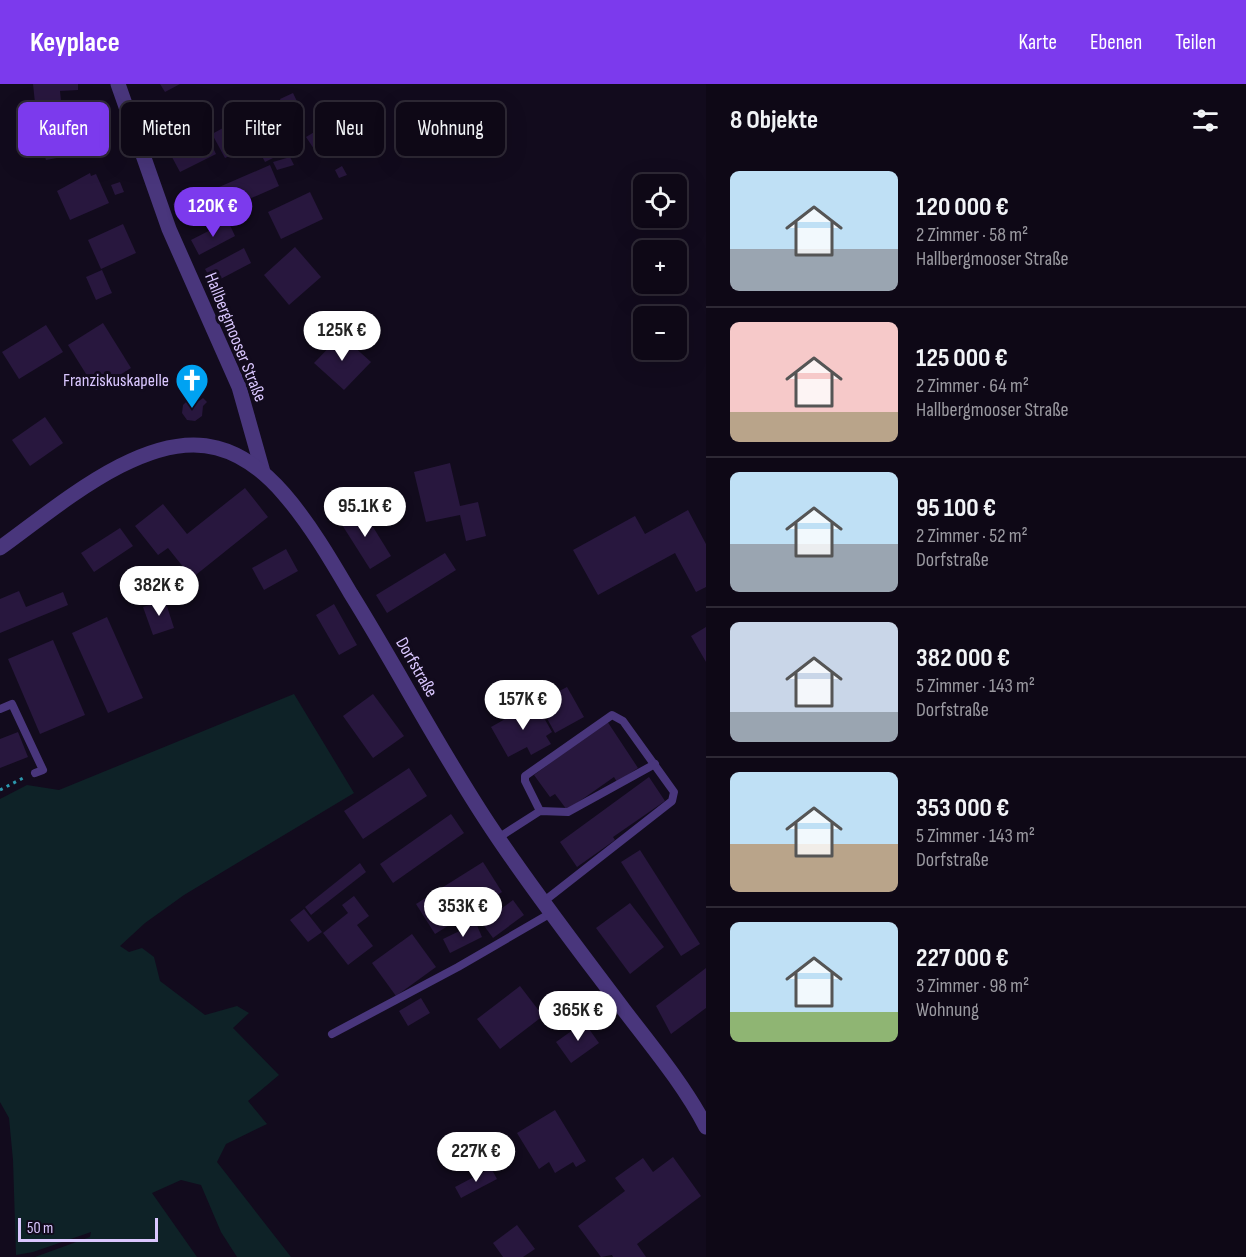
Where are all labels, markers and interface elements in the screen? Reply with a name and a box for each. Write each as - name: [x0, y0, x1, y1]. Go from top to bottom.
- text: Keyplace: [30, 26, 120, 59]
- text: Karte: [1019, 30, 1057, 55]
- text: Ebenen: [1090, 30, 1142, 55]
- text: Teilen: [1175, 30, 1216, 55]
- chip: Kaufen: [18, 102, 109, 156]
- chip: Mieten: [121, 102, 212, 156]
- chip: Filter: [224, 102, 303, 156]
- chip: Neu: [315, 102, 384, 156]
- chip: Wohnung: [396, 102, 505, 156]
- icon: filters: [1189, 104, 1222, 137]
- text: 8 Objekte: [730, 105, 818, 136]
- map controls: [633, 174, 687, 360]
- button: locate: [633, 174, 687, 228]
- pin: 120K €: [164, 187, 262, 238]
- text: 120 000 €: [916, 192, 1009, 223]
- text: 120K €: [188, 194, 238, 218]
- icon: home: [778, 195, 850, 267]
- text: 2 Zimmer · 58 m²: [916, 223, 1028, 247]
- button: +: [633, 240, 687, 294]
- text: Hallbergmooser Straße: [916, 247, 1069, 271]
- street label: Hallbergmooser Straße: [200, 270, 271, 405]
- button: −: [633, 306, 687, 360]
- pin: 125K €: [293, 311, 391, 362]
- text: 125K €: [318, 318, 366, 342]
- text: 125 000 €: [916, 343, 1008, 374]
- icon: home: [778, 346, 850, 418]
- church icon: Franziskuskapelle: [174, 362, 210, 409]
- place label: Franziskuskapelle: [63, 370, 169, 391]
- text: 2 Zimmer · 64 m²: [916, 374, 1029, 398]
- text: Hallbergmooser Straße: [916, 398, 1069, 422]
- pin: 95.1K €: [310, 487, 420, 538]
- text: 95 100 €: [916, 493, 996, 524]
- text: 95.1K €: [338, 494, 392, 518]
- icon: home: [778, 496, 850, 568]
- text: 2 Zimmer · 52 m²: [916, 524, 1028, 548]
- text: Dorfstraße: [916, 548, 989, 572]
- pin: 382K €: [110, 566, 208, 617]
- text: 382K €: [134, 573, 184, 597]
- street label: Dorfstraße: [391, 634, 442, 701]
- text: 382 000 €: [916, 643, 1010, 674]
- icon: home: [778, 646, 850, 718]
- text: 5 Zimmer · 143 m²: [916, 674, 1035, 698]
- pin: 157K €: [474, 680, 572, 731]
- text: 157K €: [499, 687, 547, 711]
- text: Dorfstraße: [916, 698, 989, 722]
- text: 353 000 €: [916, 793, 1009, 824]
- icon: home: [778, 796, 850, 868]
- text: 5 Zimmer · 143 m²: [916, 824, 1035, 848]
- text: Dorfstraße: [916, 848, 989, 872]
- pin: 353K €: [414, 887, 512, 938]
- text: 353K €: [438, 894, 488, 918]
- text: 227 000 €: [916, 943, 1009, 974]
- icon: home: [778, 946, 850, 1018]
- text: 3 Zimmer · 98 m²: [916, 974, 1029, 998]
- pin: 365K €: [529, 991, 627, 1042]
- text: 365K €: [553, 998, 603, 1022]
- text: Wohnung: [916, 998, 979, 1022]
- pin: 227K €: [427, 1132, 525, 1183]
- text: 227K €: [451, 1139, 501, 1163]
- scale bar: [18, 1215, 158, 1242]
- text: 50 m: [27, 1219, 53, 1238]

